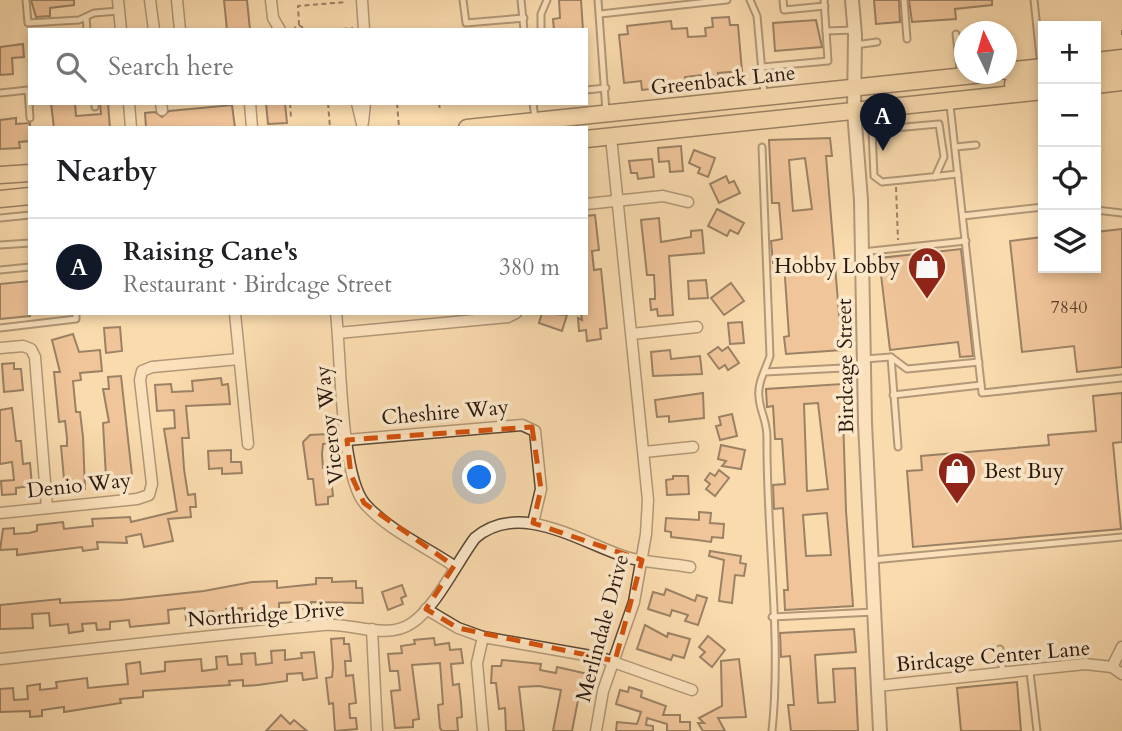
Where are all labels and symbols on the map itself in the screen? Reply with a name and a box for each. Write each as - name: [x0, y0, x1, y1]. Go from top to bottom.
- north arrow: [954, 21, 1017, 84]
- street label: Greenback Lane: [649, 58, 797, 103]
- pin: A: [860, 93, 906, 151]
- shop icon: Hobby Lobby: [906, 245, 948, 300]
- place label: Hobby Lobby: [774, 252, 900, 281]
- house number: 7840: [1051, 295, 1087, 320]
- street label: Birdcage Street: [830, 298, 861, 434]
- street label: Viceroy Way: [308, 364, 351, 486]
- street label: Cheshire Way: [380, 392, 510, 433]
- shop icon: Best Buy: [936, 450, 978, 505]
- place label: Best Buy: [984, 457, 1064, 486]
- your location: [462, 460, 496, 494]
- street label: Denio Way: [25, 466, 133, 505]
- street label: Merlindale Drive: [569, 551, 636, 705]
- street label: Northridge Drive: [186, 595, 346, 634]
- street label: Birdcage Center Lane: [895, 634, 1091, 679]

